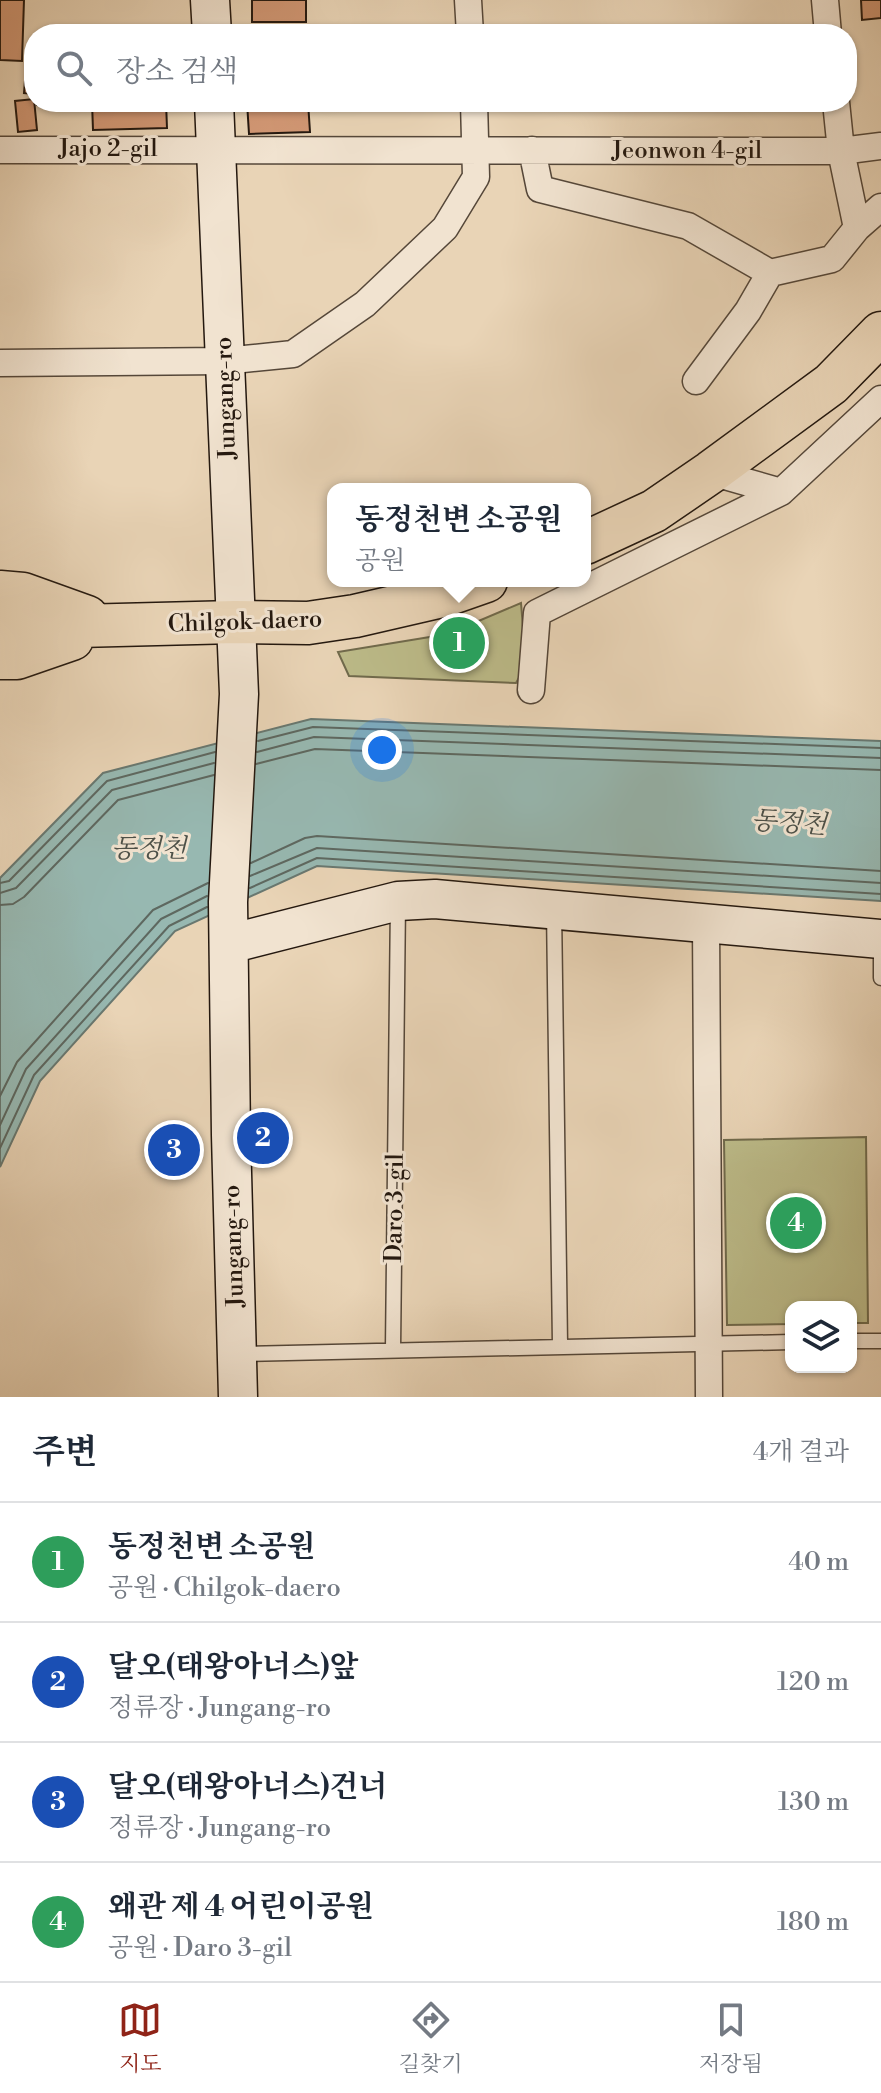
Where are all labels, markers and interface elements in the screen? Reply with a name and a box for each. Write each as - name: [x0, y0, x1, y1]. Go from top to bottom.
- search box: [24, 24, 857, 112]
- icon: search: [52, 46, 96, 90]
- text: 장소 검색: [116, 53, 238, 91]
- street label: Jajo 2-gil: [57, 134, 158, 164]
- street label: Jeonwon 4-gil: [611, 136, 762, 166]
- street label: Jungang-ro: [209, 336, 243, 461]
- popup: [327, 483, 591, 587]
- text: 동정천변 소공원: [355, 501, 563, 539]
- text: 공원: [355, 545, 405, 577]
- street label: Chilgok-daero: [167, 604, 323, 640]
- pin: 1: [433, 613, 485, 673]
- your location: [362, 730, 402, 770]
- water label: 동정천: [750, 804, 830, 842]
- water label: 동정천: [111, 833, 189, 865]
- pin: 2: [237, 1108, 289, 1168]
- pin: 3: [148, 1120, 200, 1180]
- street label: Daro 3-gil: [379, 1153, 411, 1263]
- street label: Jungang-ro: [217, 1184, 251, 1309]
- pin: 4: [770, 1193, 822, 1253]
- map controls: [785, 1301, 857, 1373]
- button: layers: [785, 1301, 857, 1373]
- text: 주변: [32, 1432, 98, 1474]
- text: 4개 결과: [753, 1436, 849, 1468]
- text: 동정천변 소공원: [108, 1528, 316, 1566]
- text: 1: [52, 1546, 64, 1578]
- text: 40 m: [788, 1546, 849, 1578]
- text: 공원 · Chilgok-daero: [108, 1572, 341, 1604]
- text: 달오(태왕아너스)앞: [108, 1648, 358, 1686]
- text: 2: [50, 1666, 66, 1698]
- text: 120 m: [777, 1666, 849, 1698]
- text: 정류장 · Jungang-ro: [108, 1692, 331, 1724]
- text: 달오(태왕아너스)건너: [108, 1768, 387, 1806]
- text: 3: [50, 1786, 66, 1818]
- text: 130 m: [778, 1786, 849, 1818]
- text: 정류장 · Jungang-ro: [108, 1812, 331, 1844]
- text: 왜관 제 4 어린이공원: [108, 1888, 374, 1926]
- text: 4: [49, 1906, 67, 1938]
- text: 180 m: [777, 1906, 849, 1938]
- text: 공원 · Daro 3-gil: [108, 1932, 292, 1964]
- tab: 지도: [118, 1998, 162, 2078]
- tab: 길찾기: [399, 1998, 462, 2078]
- tab: 저장됨: [699, 1998, 763, 2078]

